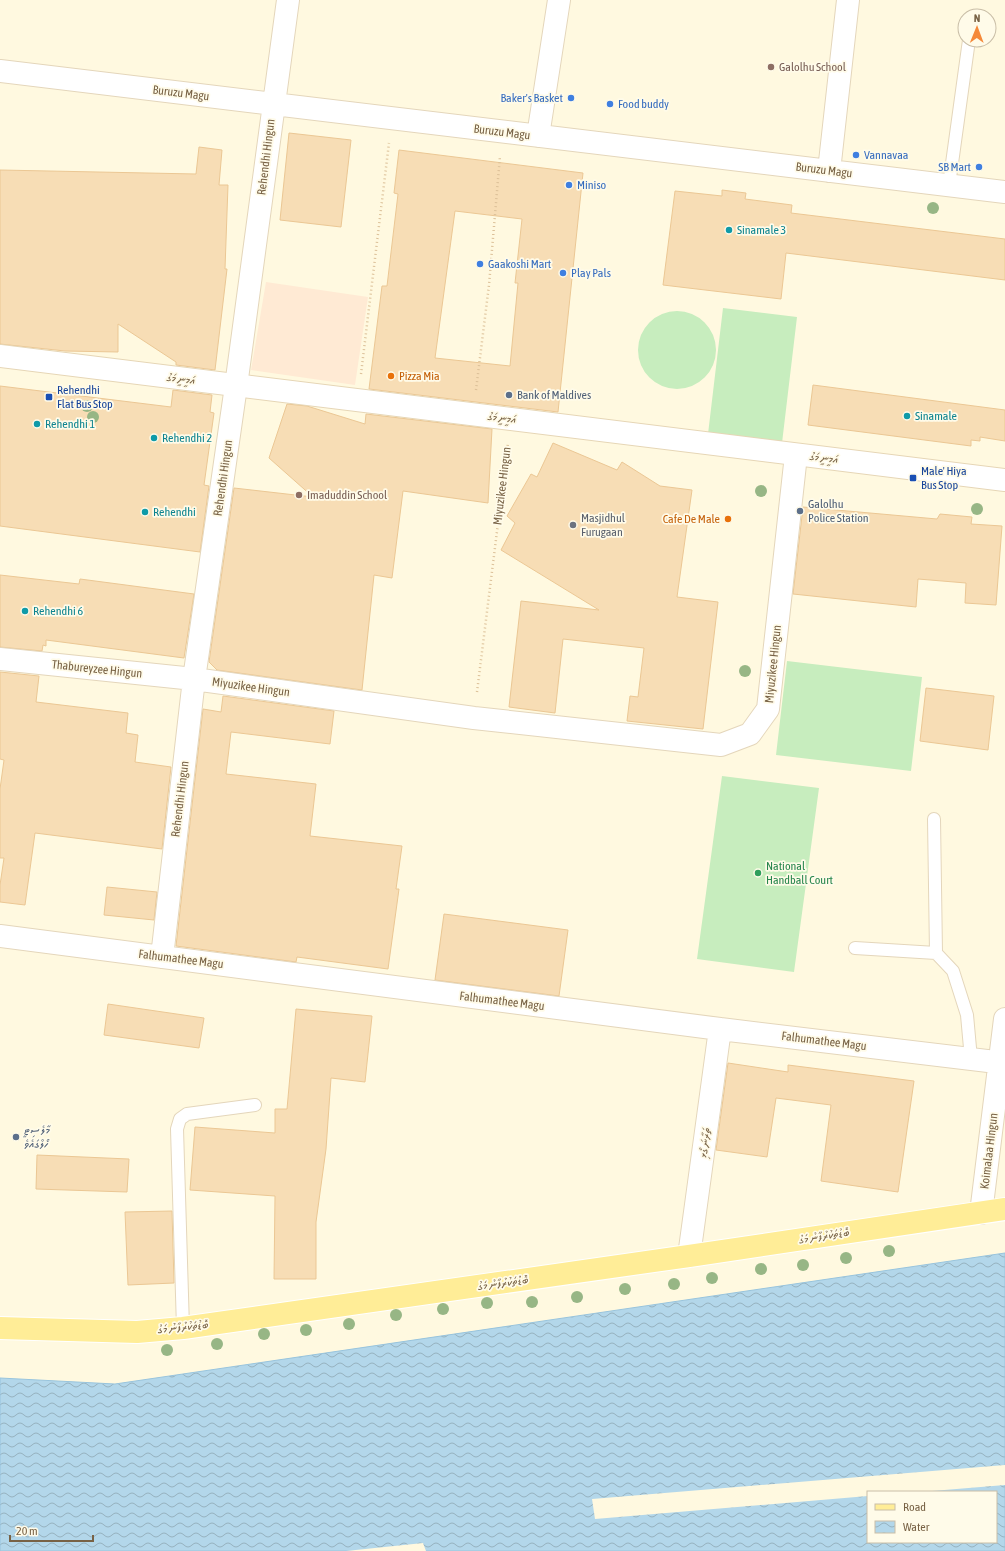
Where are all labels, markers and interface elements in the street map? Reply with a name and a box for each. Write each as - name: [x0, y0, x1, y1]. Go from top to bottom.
- north arrow: [957, 8, 997, 48]
- text: N: [974, 12, 981, 24]
- place label: Galolhu School: [779, 60, 847, 74]
- marker: Galolhu School: [766, 62, 776, 72]
- street label: Buruzu Magu: [152, 83, 210, 103]
- place label: Baker's Basket: [500, 91, 564, 105]
- marker: Baker's Basket: [566, 93, 576, 103]
- place label: Food buddy: [618, 97, 669, 111]
- marker: Food buddy: [605, 99, 615, 109]
- street label: Rehendhi Hingun: [254, 118, 278, 196]
- street label: Buruzu Magu: [473, 122, 531, 142]
- place label: Vannavaa: [864, 148, 908, 162]
- marker: Vannavaa: [851, 150, 861, 160]
- street label: Buruzu Magu: [795, 160, 853, 180]
- place label: SB Mart: [938, 160, 972, 174]
- marker: SB Mart: [974, 162, 984, 172]
- place label: Miniso: [577, 178, 607, 192]
- marker: Miniso: [564, 180, 574, 190]
- place label: Sinamale 3: [737, 223, 786, 237]
- marker: Sinamale 3: [724, 225, 734, 235]
- place label: Gaakoshi Mart: [488, 257, 552, 271]
- marker: Gaakoshi Mart: [475, 259, 485, 269]
- place label: Play Pals: [571, 266, 611, 280]
- marker: Play Pals: [558, 268, 568, 278]
- place label: Pizza Mia: [399, 369, 440, 383]
- street label: އަމީނީ މަގު: [165, 370, 196, 389]
- marker: Pizza Mia: [386, 371, 396, 381]
- place label: Rehendhi Flat Bus Stop: [57, 383, 113, 411]
- place label: Bank of Maldives: [517, 388, 591, 402]
- marker: Bank of Maldives: [504, 390, 514, 400]
- marker: Rehendhi Flat Bus Stop: [44, 392, 54, 402]
- street label: އަމީނީ މަގު: [486, 409, 517, 428]
- place label: Sinamale: [915, 409, 957, 423]
- marker: Sinamale: [902, 411, 912, 421]
- place label: Rehendhi 1: [45, 417, 95, 431]
- marker: Rehendhi 1: [32, 419, 42, 429]
- place label: Rehendhi 2: [162, 431, 212, 445]
- marker: Rehendhi 2: [149, 433, 159, 443]
- street label: Rehendhi Hingun: [211, 439, 235, 517]
- street label: Miyuzikee Hingun: [490, 446, 514, 526]
- street label: އަމީނީ މަގު: [808, 449, 839, 468]
- place label: Male' Hiya Bus Stop: [921, 464, 967, 492]
- marker: Male' Hiya Bus Stop: [908, 473, 918, 483]
- place label: Imaduddin School: [307, 488, 388, 502]
- marker: Imaduddin School: [294, 490, 304, 500]
- place label: Galolhu Police Station: [808, 497, 869, 525]
- place label: Rehendhi: [153, 505, 196, 519]
- marker: Galolhu Police Station: [795, 506, 805, 516]
- marker: Rehendhi: [140, 507, 150, 517]
- place label: Masjidhul Furugaan: [581, 511, 626, 539]
- place label: Cafe De Male: [663, 512, 720, 526]
- marker: Cafe De Male: [723, 514, 733, 524]
- marker: Masjidhul Furugaan: [568, 520, 578, 530]
- place label: Rehendhi 6: [33, 604, 83, 618]
- marker: Rehendhi 6: [20, 606, 30, 616]
- street label: Miyuzikee Hingun: [762, 624, 784, 704]
- street label: Thabureyzee Hingun: [51, 657, 143, 681]
- street label: Miyuzikee Hingun: [211, 675, 291, 699]
- street label: Rehendhi Hingun: [168, 760, 192, 838]
- place label: National Handball Court: [766, 859, 834, 887]
- marker: National Handball Court: [753, 868, 763, 878]
- street label: Falhumathee Magu: [138, 947, 224, 971]
- street label: Falhumathee Magu: [459, 989, 545, 1013]
- street label: Falhumathee Magu: [781, 1029, 867, 1053]
- street label: Koimalaa Hingun: [977, 1112, 1001, 1190]
- place label: މާލެ ސިޓީ ހޯލްގައެވެ: [23, 1123, 51, 1151]
- street label: ތަރާނަ ގޯޅި: [696, 1127, 715, 1160]
- marker: މާލެ ސިޓީ ހޯލްގައެވެ: [11, 1132, 21, 1142]
- street label: ބޮޑުތަކުރުފާނު މަގު: [797, 1225, 851, 1247]
- street label: ބޮޑުތަކުރުފާނު މަގު: [476, 1272, 530, 1294]
- street label: ބޮޑުތަކުރުފާނު މަގު: [156, 1317, 210, 1337]
- legend: [867, 1491, 997, 1543]
- text: Road: [903, 1500, 926, 1514]
- scale bar: [10, 1517, 93, 1543]
- text: Water: [903, 1520, 930, 1534]
- text: 20 m: [16, 1524, 38, 1538]

